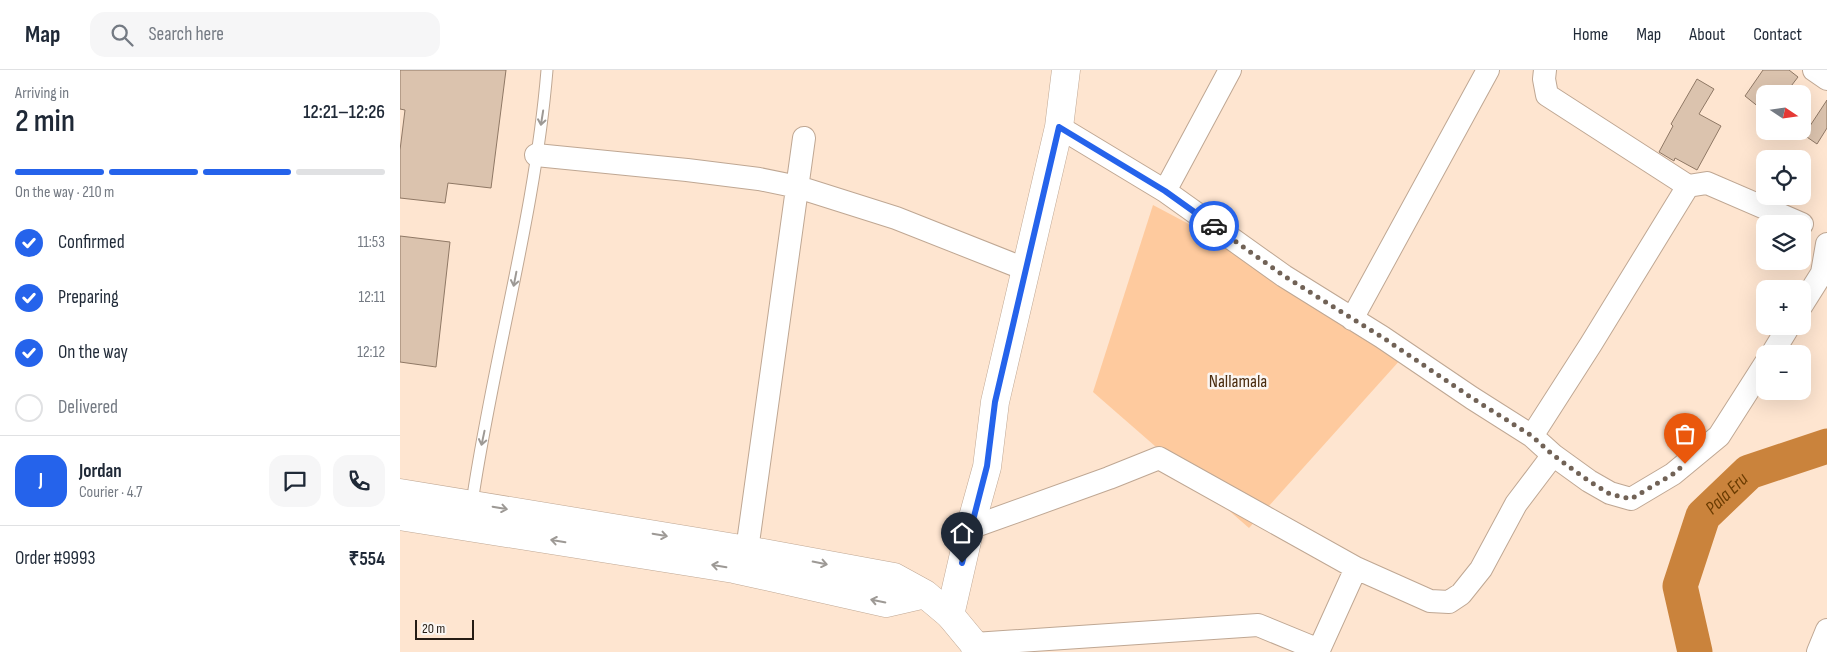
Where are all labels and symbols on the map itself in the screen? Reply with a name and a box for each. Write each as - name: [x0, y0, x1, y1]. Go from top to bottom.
- north arrow: [1756, 85, 1811, 140]
- one-way arrow: [537, 110, 547, 126]
- courier: [1189, 201, 1239, 251]
- one-way arrow: [509, 270, 519, 286]
- park label: Nallamala: [1209, 371, 1267, 392]
- pin: [1664, 413, 1706, 464]
- one-way arrow: [477, 430, 487, 446]
- water label: Pala Eru: [1700, 468, 1753, 519]
- one-way arrow: [492, 504, 508, 514]
- pin: [941, 512, 983, 563]
- one-way arrow: [652, 531, 668, 541]
- one-way arrow: [551, 536, 567, 546]
- one-way arrow: [812, 559, 828, 569]
- one-way arrow: [711, 561, 727, 571]
- one-way arrow: [870, 596, 886, 605]
- scale bar: [415, 617, 474, 640]

